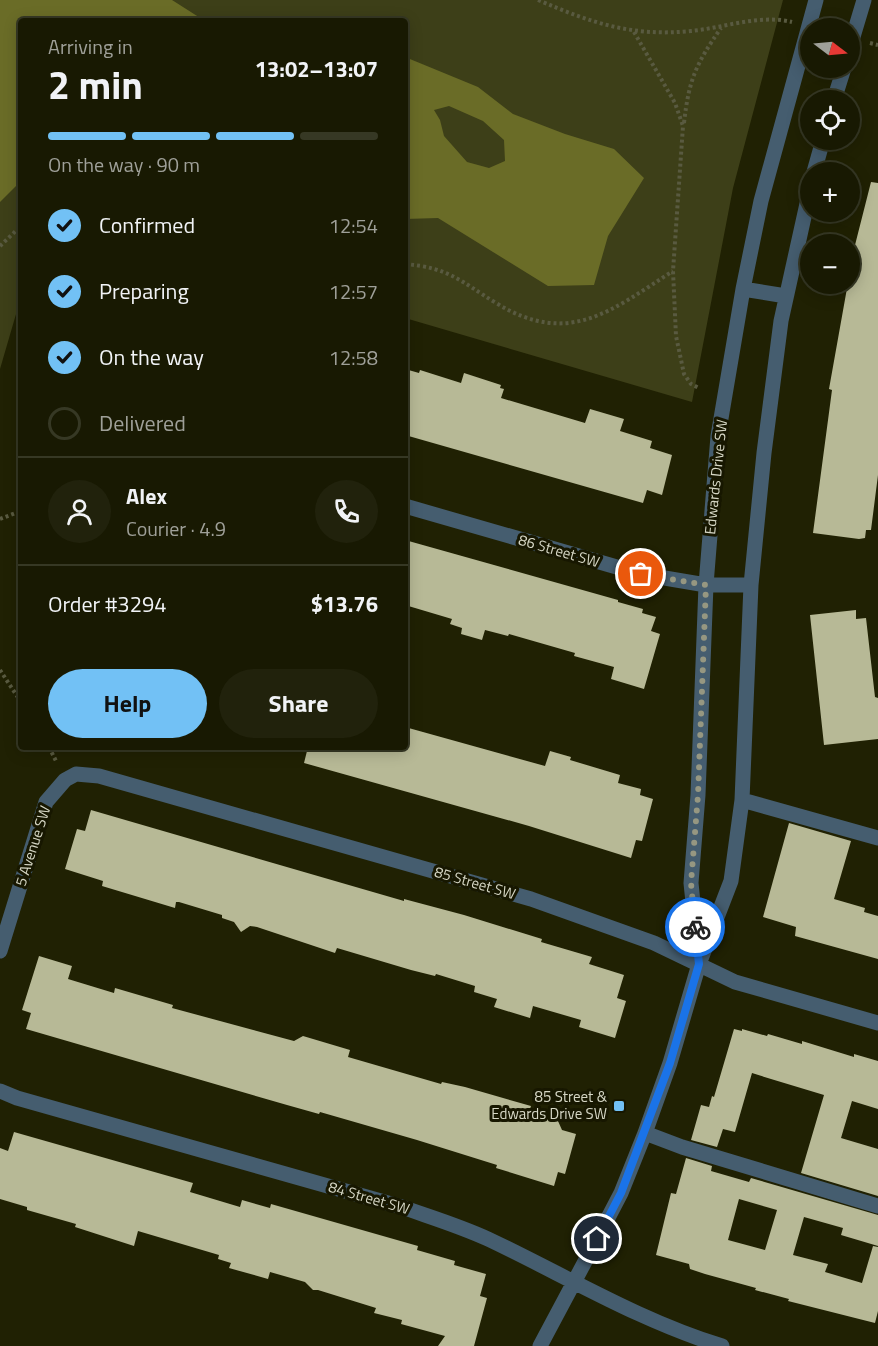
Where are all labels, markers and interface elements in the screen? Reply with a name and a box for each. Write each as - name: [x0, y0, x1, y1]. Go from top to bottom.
- north arrow: [800, 18, 860, 78]
- map controls: [800, 18, 860, 294]
- text: Arriving in: [48, 31, 133, 62]
- text: 13:02–13:07: [255, 52, 378, 86]
- text: 2 min: [48, 55, 143, 114]
- button: locate: [800, 90, 860, 150]
- text: On the way · 90 m: [48, 149, 200, 180]
- button: +: [800, 162, 860, 222]
- text: Confirmed: [99, 208, 195, 242]
- icon: check: [48, 209, 81, 242]
- text: 12:54: [329, 210, 378, 241]
- button: −: [800, 234, 860, 294]
- text: Preparing: [99, 274, 189, 308]
- icon: check: [48, 275, 81, 308]
- text: 12:57: [329, 276, 378, 307]
- text: On the way: [99, 340, 204, 374]
- icon: check: [48, 341, 81, 374]
- text: 12:58: [329, 342, 378, 373]
- text: Delivered: [99, 406, 186, 440]
- street label: Edwards Drive SW: [698, 418, 733, 536]
- text: Alex: [126, 479, 167, 513]
- button: person: [48, 480, 111, 543]
- button: phone: [315, 480, 378, 543]
- text: Courier · 4.9: [126, 513, 226, 544]
- street label: 86 Street SW: [516, 528, 602, 573]
- pin: [615, 548, 666, 599]
- icon: bag: [624, 557, 657, 590]
- text: Order #3294: [48, 587, 167, 621]
- text: $13.76: [311, 587, 378, 621]
- button: Help: [48, 669, 207, 738]
- button: Share: [219, 669, 378, 738]
- street label: 5 Avenue SW: [9, 803, 56, 889]
- street label: 85 Street SW: [432, 860, 518, 905]
- courier: [665, 897, 725, 957]
- icon: bike: [679, 911, 712, 944]
- place label: 85 Street & Edwards Drive SW: [491, 1085, 608, 1125]
- marker: 85 Street & Edwards Drive SW: [612, 1099, 626, 1113]
- street label: 84 Street SW: [326, 1175, 412, 1220]
- pin: [571, 1213, 622, 1264]
- icon: home: [580, 1222, 613, 1255]

